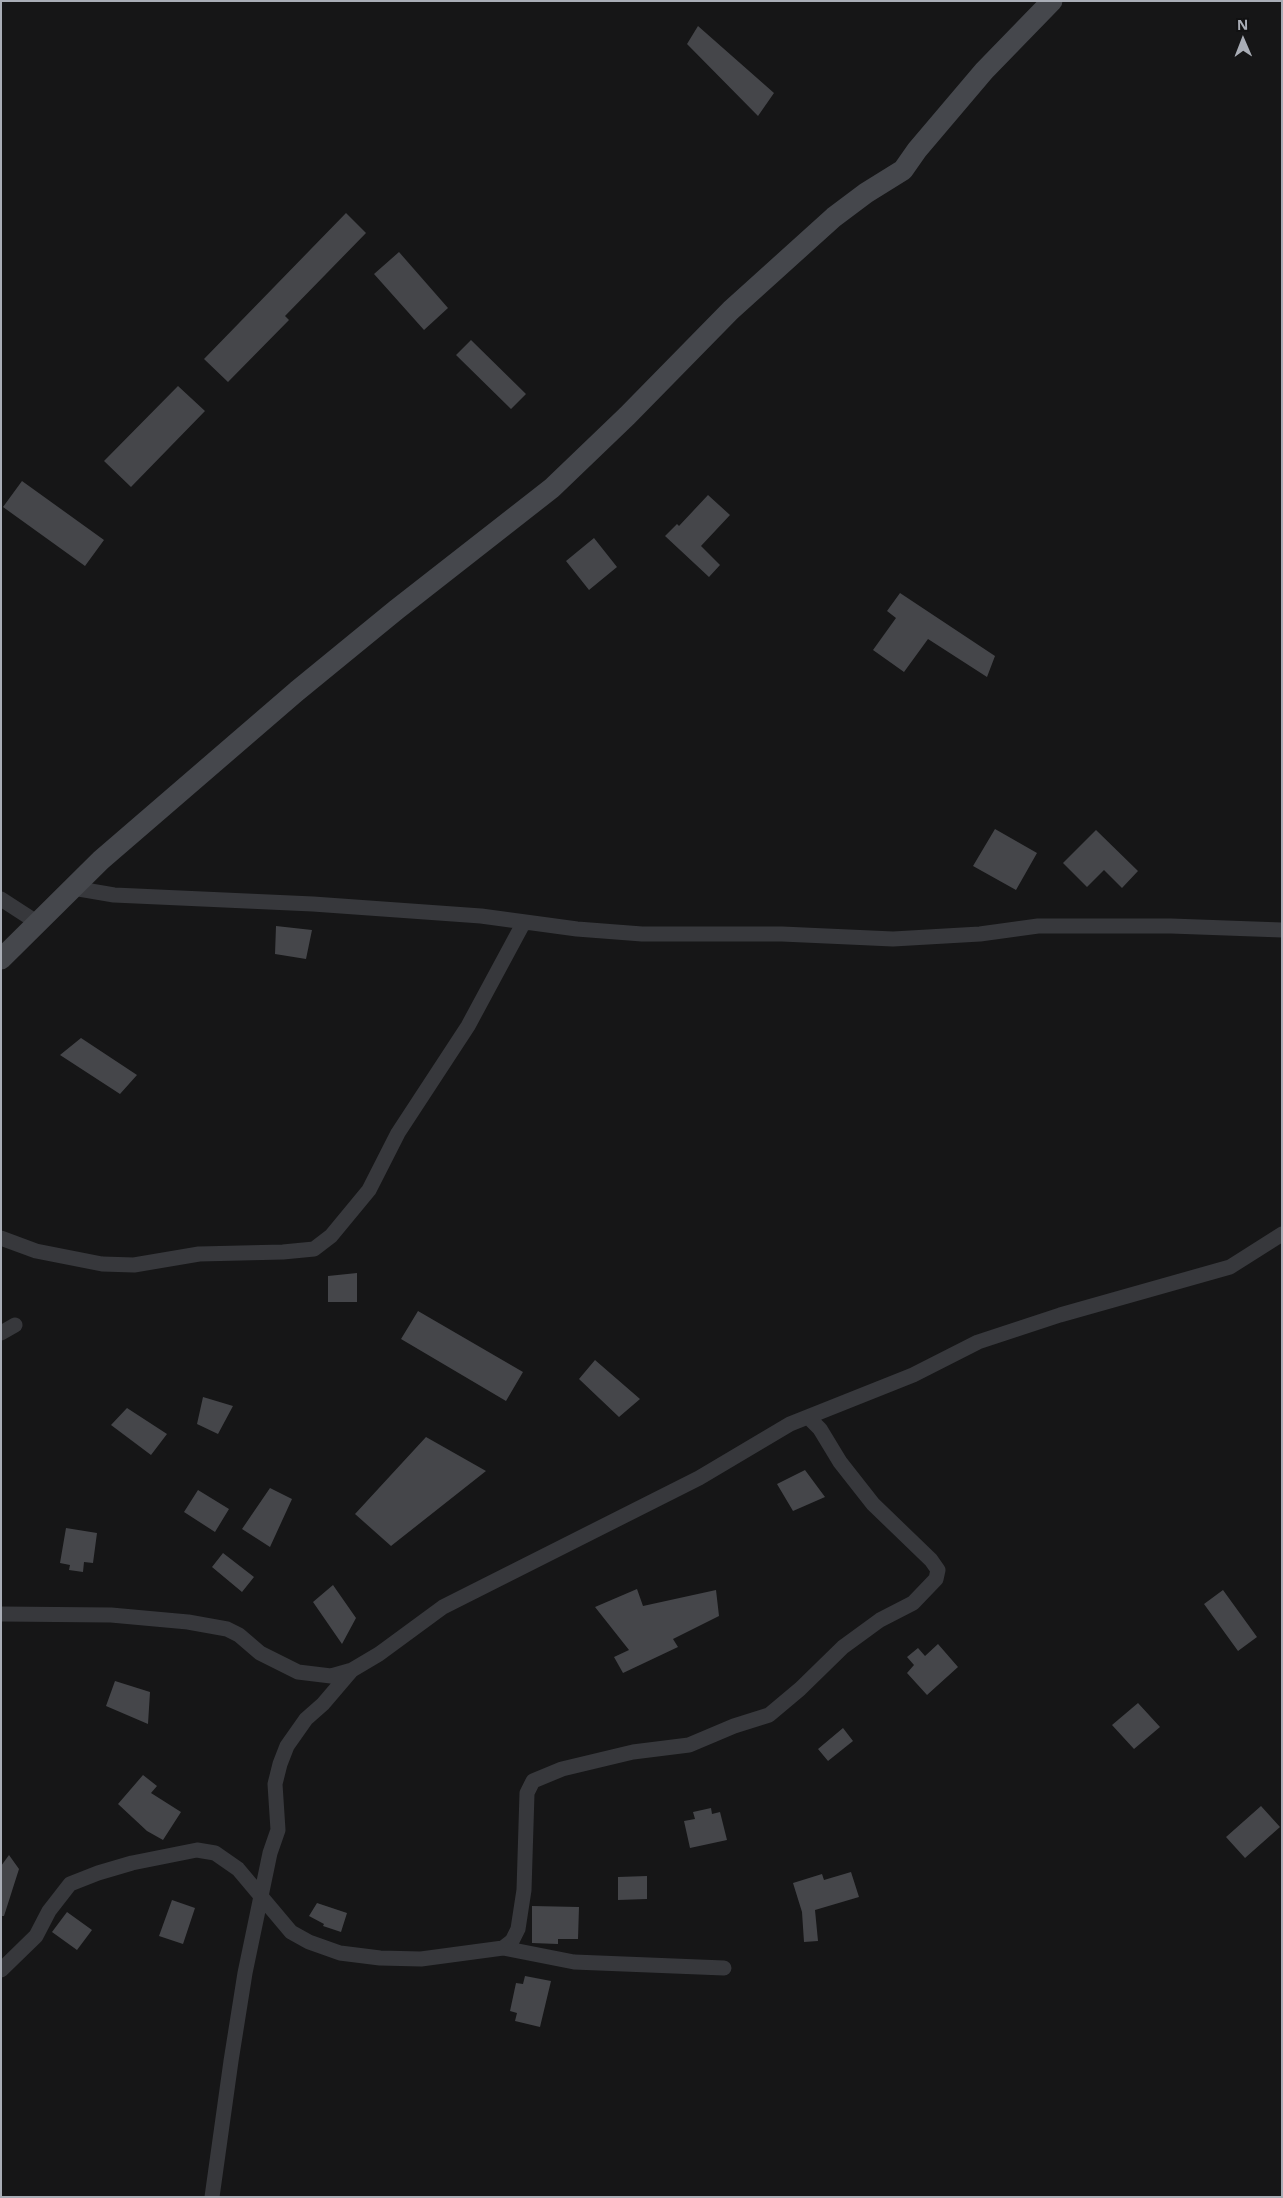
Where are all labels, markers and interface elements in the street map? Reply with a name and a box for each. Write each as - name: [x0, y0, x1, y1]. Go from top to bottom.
- north arrow: [1218, 15, 1268, 65]
- text: N: [1237, 15, 1249, 34]

